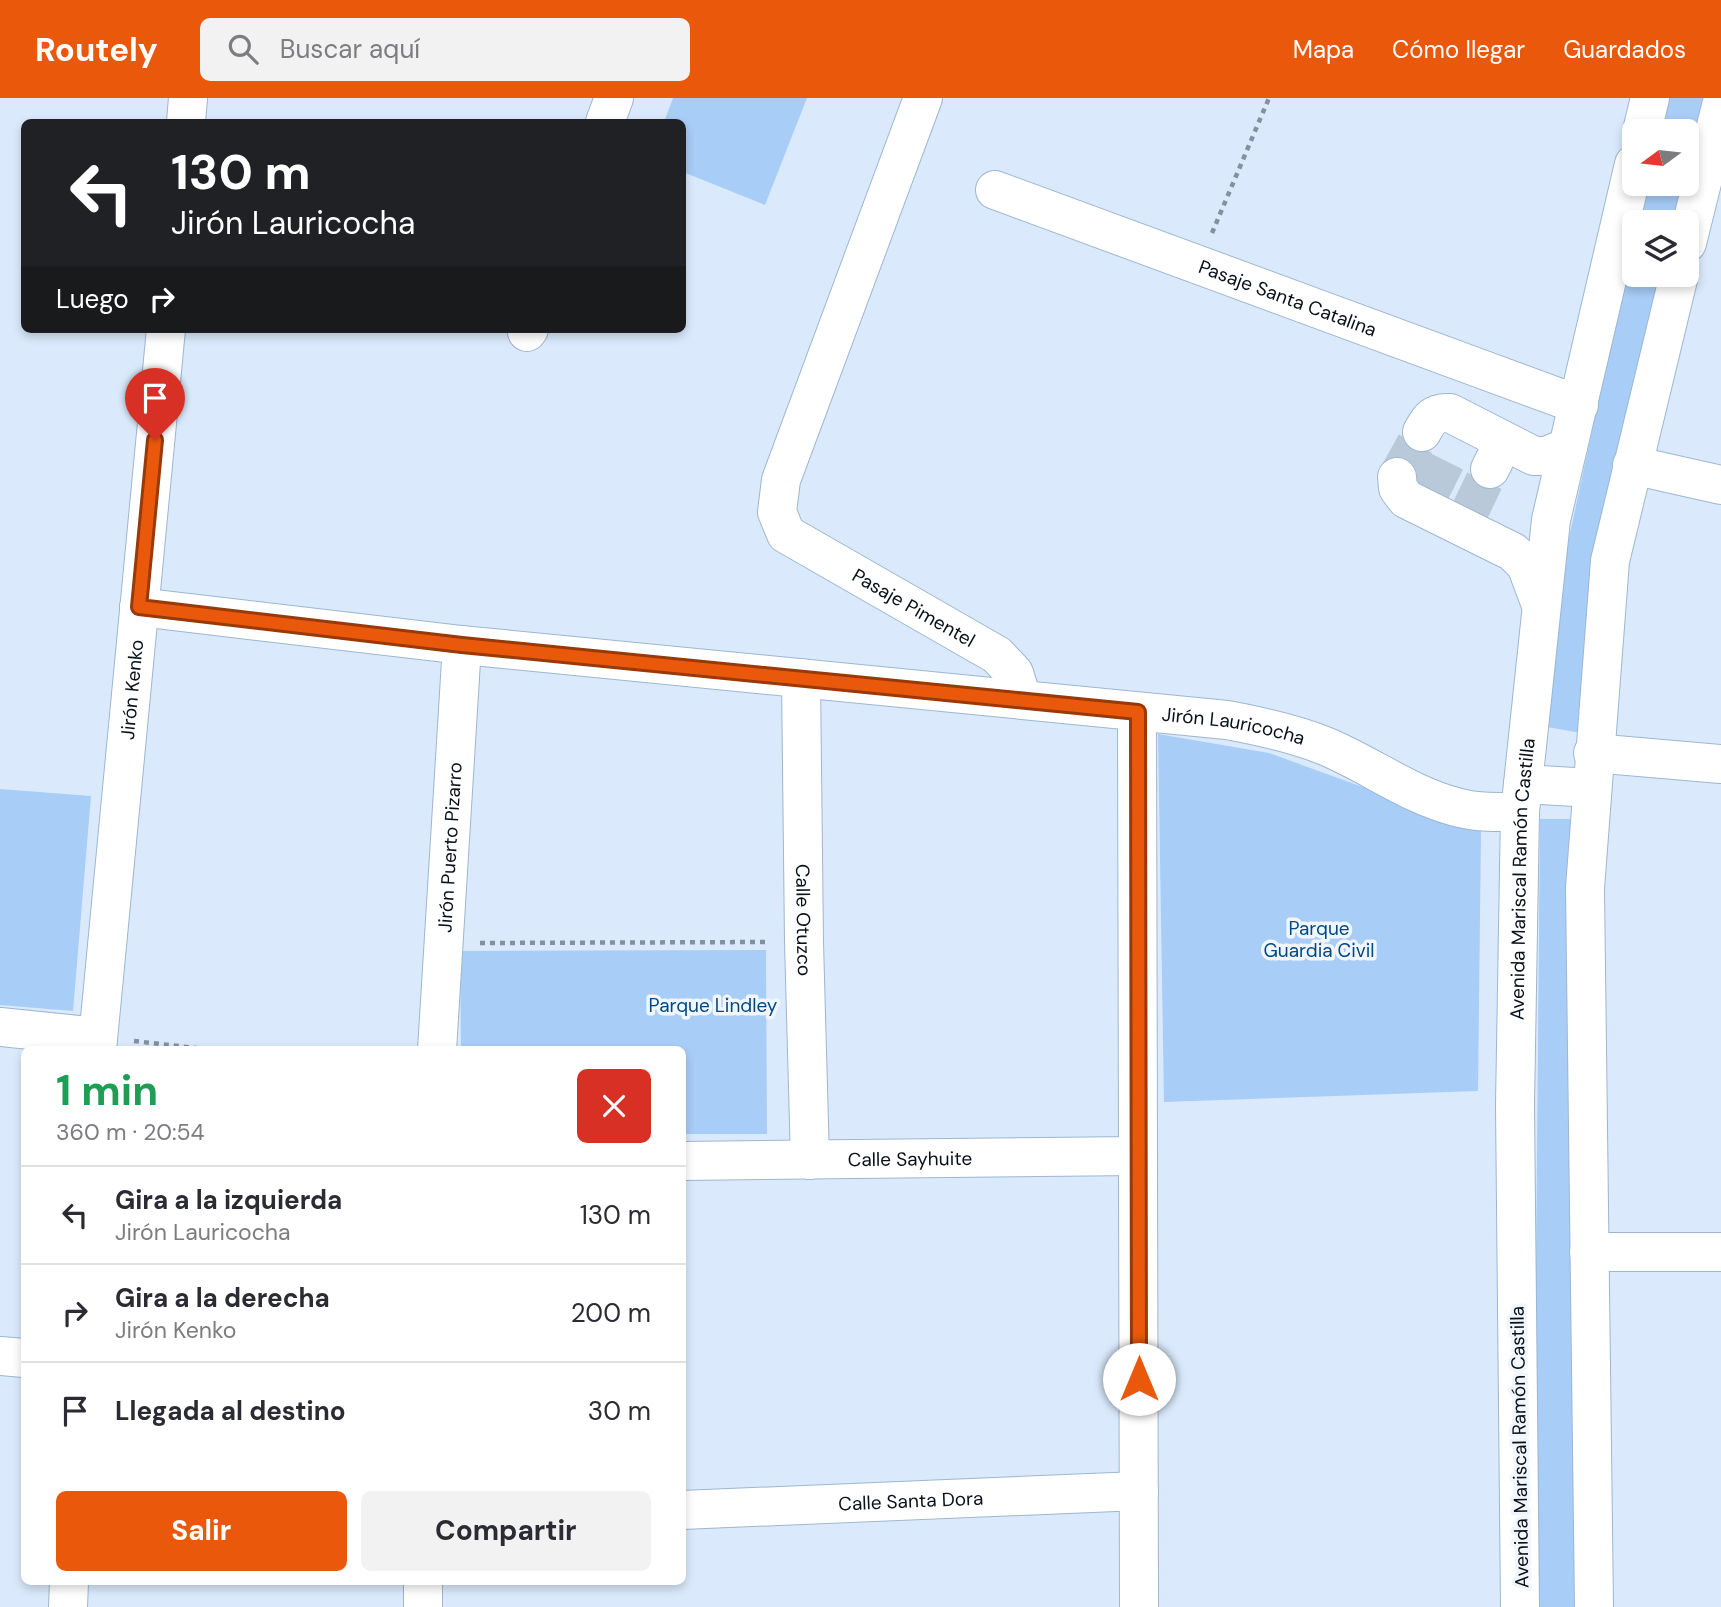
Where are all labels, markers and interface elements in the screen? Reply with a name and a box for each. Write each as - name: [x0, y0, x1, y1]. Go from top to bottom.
- search box: [200, 18, 690, 81]
- text: Routely: [35, 28, 158, 71]
- icon: search: [224, 30, 262, 68]
- text: Buscar aquí: [280, 32, 420, 66]
- text: Mapa: [1293, 34, 1354, 65]
- text: Cómo llegar: [1392, 34, 1525, 65]
- text: Guardados: [1563, 34, 1686, 65]
- north arrow: [1622, 119, 1699, 196]
- map controls: [1622, 119, 1699, 287]
- text: 130 m: [171, 140, 311, 204]
- icon: left: [56, 147, 147, 238]
- text: Jirón Lauricocha: [171, 202, 415, 244]
- button: layers: [1622, 210, 1699, 287]
- street label: Pasaje Santa Catalina: [1195, 254, 1380, 342]
- icon: right: [143, 280, 181, 318]
- text: Luego: [56, 282, 129, 316]
- pin: [125, 368, 185, 440]
- icon: arrive: [136, 379, 174, 417]
- street label: Pasaje Pimentel: [848, 563, 980, 653]
- street label: Jirón Kenko: [115, 639, 149, 741]
- street label: Jirón Lauricocha: [1161, 702, 1308, 751]
- street label: Avenida Mariscal Ramón Castilla: [1504, 737, 1541, 1020]
- street label: Jirón Puerto Pizarro: [432, 761, 468, 933]
- street label: Calle Otuzco: [790, 864, 817, 976]
- park label: Parque Guardia Civil: [1263, 916, 1375, 963]
- park label: Parque Lindley: [649, 993, 778, 1018]
- text: 1 min: [56, 1063, 158, 1118]
- button: close: [577, 1069, 651, 1143]
- text: 360 m · 20:54: [56, 1117, 205, 1147]
- street label: Calle Sayhuite: [848, 1146, 972, 1172]
- text: Gira a la izquierda: [115, 1183, 342, 1217]
- icon: left: [56, 1196, 94, 1234]
- text: 130 m: [580, 1198, 651, 1232]
- text: Jirón Lauricocha: [115, 1217, 291, 1247]
- text: Gira a la derecha: [115, 1281, 330, 1315]
- icon: right: [56, 1294, 94, 1332]
- text: 200 m: [571, 1296, 651, 1330]
- street label: Avenida Mariscal Ramón Castilla: [1505, 1306, 1534, 1588]
- text: Jirón Kenko: [115, 1315, 236, 1345]
- position arrow: [1102, 1342, 1176, 1416]
- icon: arrive: [56, 1392, 94, 1430]
- text: Llegada al destino: [115, 1394, 346, 1428]
- text: 30 m: [588, 1394, 651, 1428]
- street label: Calle Santa Dora: [838, 1485, 984, 1516]
- button: Salir: [56, 1491, 347, 1571]
- button: Compartir: [361, 1491, 651, 1571]

